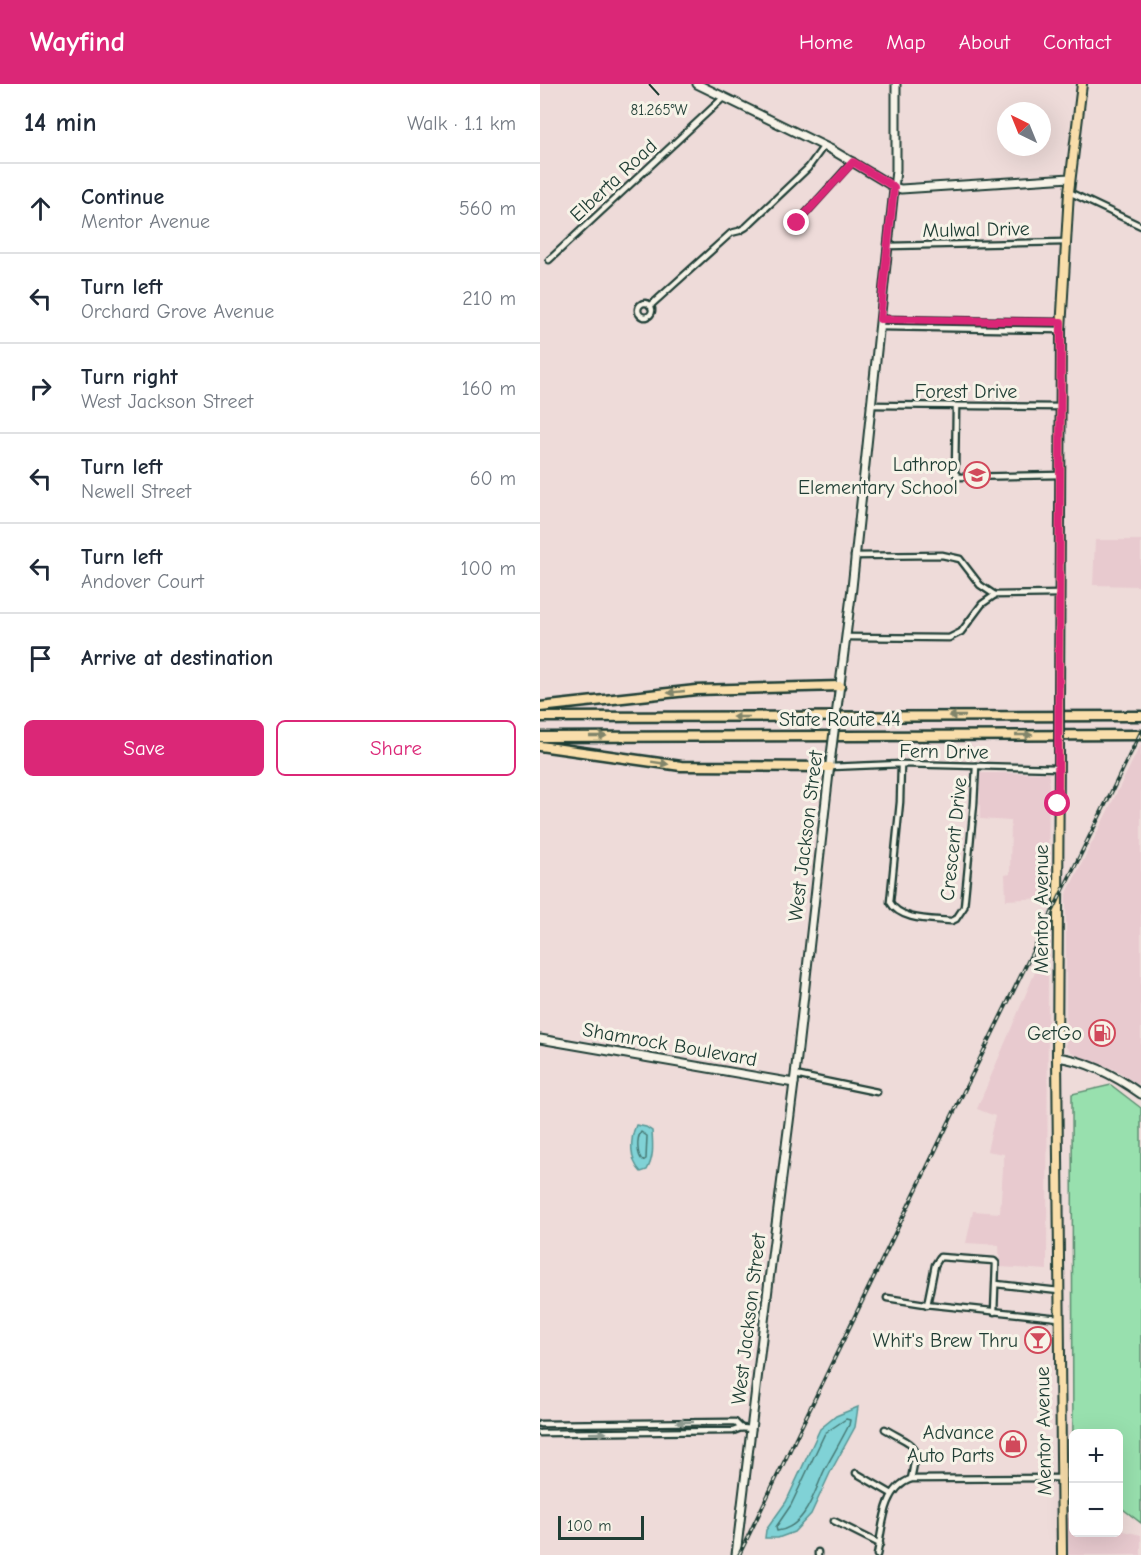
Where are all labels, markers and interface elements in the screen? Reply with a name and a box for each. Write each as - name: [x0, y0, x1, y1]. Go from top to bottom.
- text: Wayfind: [30, 26, 125, 58]
- text: Home: [799, 30, 853, 54]
- text: Map: [886, 30, 926, 54]
- text: About: [959, 30, 1010, 54]
- text: Contact: [1043, 30, 1111, 54]
- text: 81.265°W: [631, 101, 687, 119]
- north arrow: [997, 102, 1051, 156]
- text: 14 min: [24, 108, 97, 138]
- text: Walk · 1.1 km: [407, 112, 516, 135]
- street label: Elberta Road: [565, 134, 662, 226]
- text: Continue: [81, 184, 164, 210]
- icon: ahead: [24, 192, 57, 225]
- text: 560 m: [459, 197, 516, 220]
- route end: [783, 209, 809, 235]
- text: Mentor Avenue: [81, 210, 210, 233]
- street label: Mulwal Drive: [922, 217, 1030, 242]
- text: Turn left: [81, 274, 163, 300]
- icon: left: [24, 282, 57, 315]
- text: 210 m: [462, 287, 516, 310]
- text: Orchard Grove Avenue: [81, 300, 274, 323]
- text: Turn right: [81, 364, 178, 390]
- icon: right: [24, 372, 57, 405]
- text: 160 m: [462, 377, 516, 400]
- street label: Forest Drive: [915, 380, 1017, 403]
- text: West Jackson Street: [81, 390, 253, 413]
- place label: Lathrop Elementary School: [798, 453, 958, 499]
- text: Turn left: [81, 454, 163, 480]
- school or university icon: Lathrop Elementary School: [962, 460, 992, 490]
- icon: left: [24, 462, 57, 495]
- text: 60 m: [470, 467, 516, 490]
- text: Newell Street: [81, 480, 191, 503]
- text: Turn left: [81, 544, 163, 570]
- icon: left: [24, 552, 57, 585]
- text: 100 m: [461, 557, 516, 580]
- text: Andover Court: [81, 570, 204, 593]
- icon: arrive: [24, 642, 57, 675]
- text: Arrive at destination: [81, 645, 273, 671]
- one-way arrow: [667, 687, 686, 697]
- street label: State Route 44: [779, 708, 901, 731]
- one-way arrow: [947, 711, 966, 721]
- one-way arrow: [731, 712, 750, 722]
- button: Save: [24, 720, 264, 776]
- button: Share: [276, 720, 516, 776]
- one-way arrow: [1015, 730, 1034, 740]
- one-way arrow: [589, 732, 608, 741]
- street label: Fern Drive: [899, 739, 989, 764]
- street label: West Jackson Street: [784, 748, 828, 923]
- one-way arrow: [651, 759, 670, 768]
- street label: Crescent Drive: [936, 776, 971, 902]
- route start: [1044, 790, 1070, 816]
- street label: Mentor Avenue: [1030, 844, 1053, 974]
- street label: Shamrock Boulevard: [581, 1018, 759, 1071]
- fuel station icon: GetGo: [1087, 1018, 1117, 1048]
- place label: GetGo: [1027, 1022, 1082, 1045]
- street label: West Jackson Street: [727, 1231, 771, 1406]
- bar icon: Whit's Brew Thru: [1023, 1325, 1053, 1355]
- place label: Whit's Brew Thru: [873, 1329, 1018, 1352]
- street label: Mentor Avenue: [1031, 1366, 1056, 1496]
- one-way arrow: [676, 1418, 695, 1427]
- place label: Advance Auto Parts: [907, 1421, 994, 1467]
- one-way arrow: [589, 1428, 608, 1437]
- shop icon: Advance Auto Parts: [998, 1429, 1028, 1459]
- map controls: [1069, 1429, 1123, 1537]
- button: +: [1069, 1429, 1123, 1483]
- button: −: [1069, 1483, 1123, 1537]
- scale bar: [558, 1513, 644, 1540]
- text: 100 m: [567, 1517, 611, 1535]

